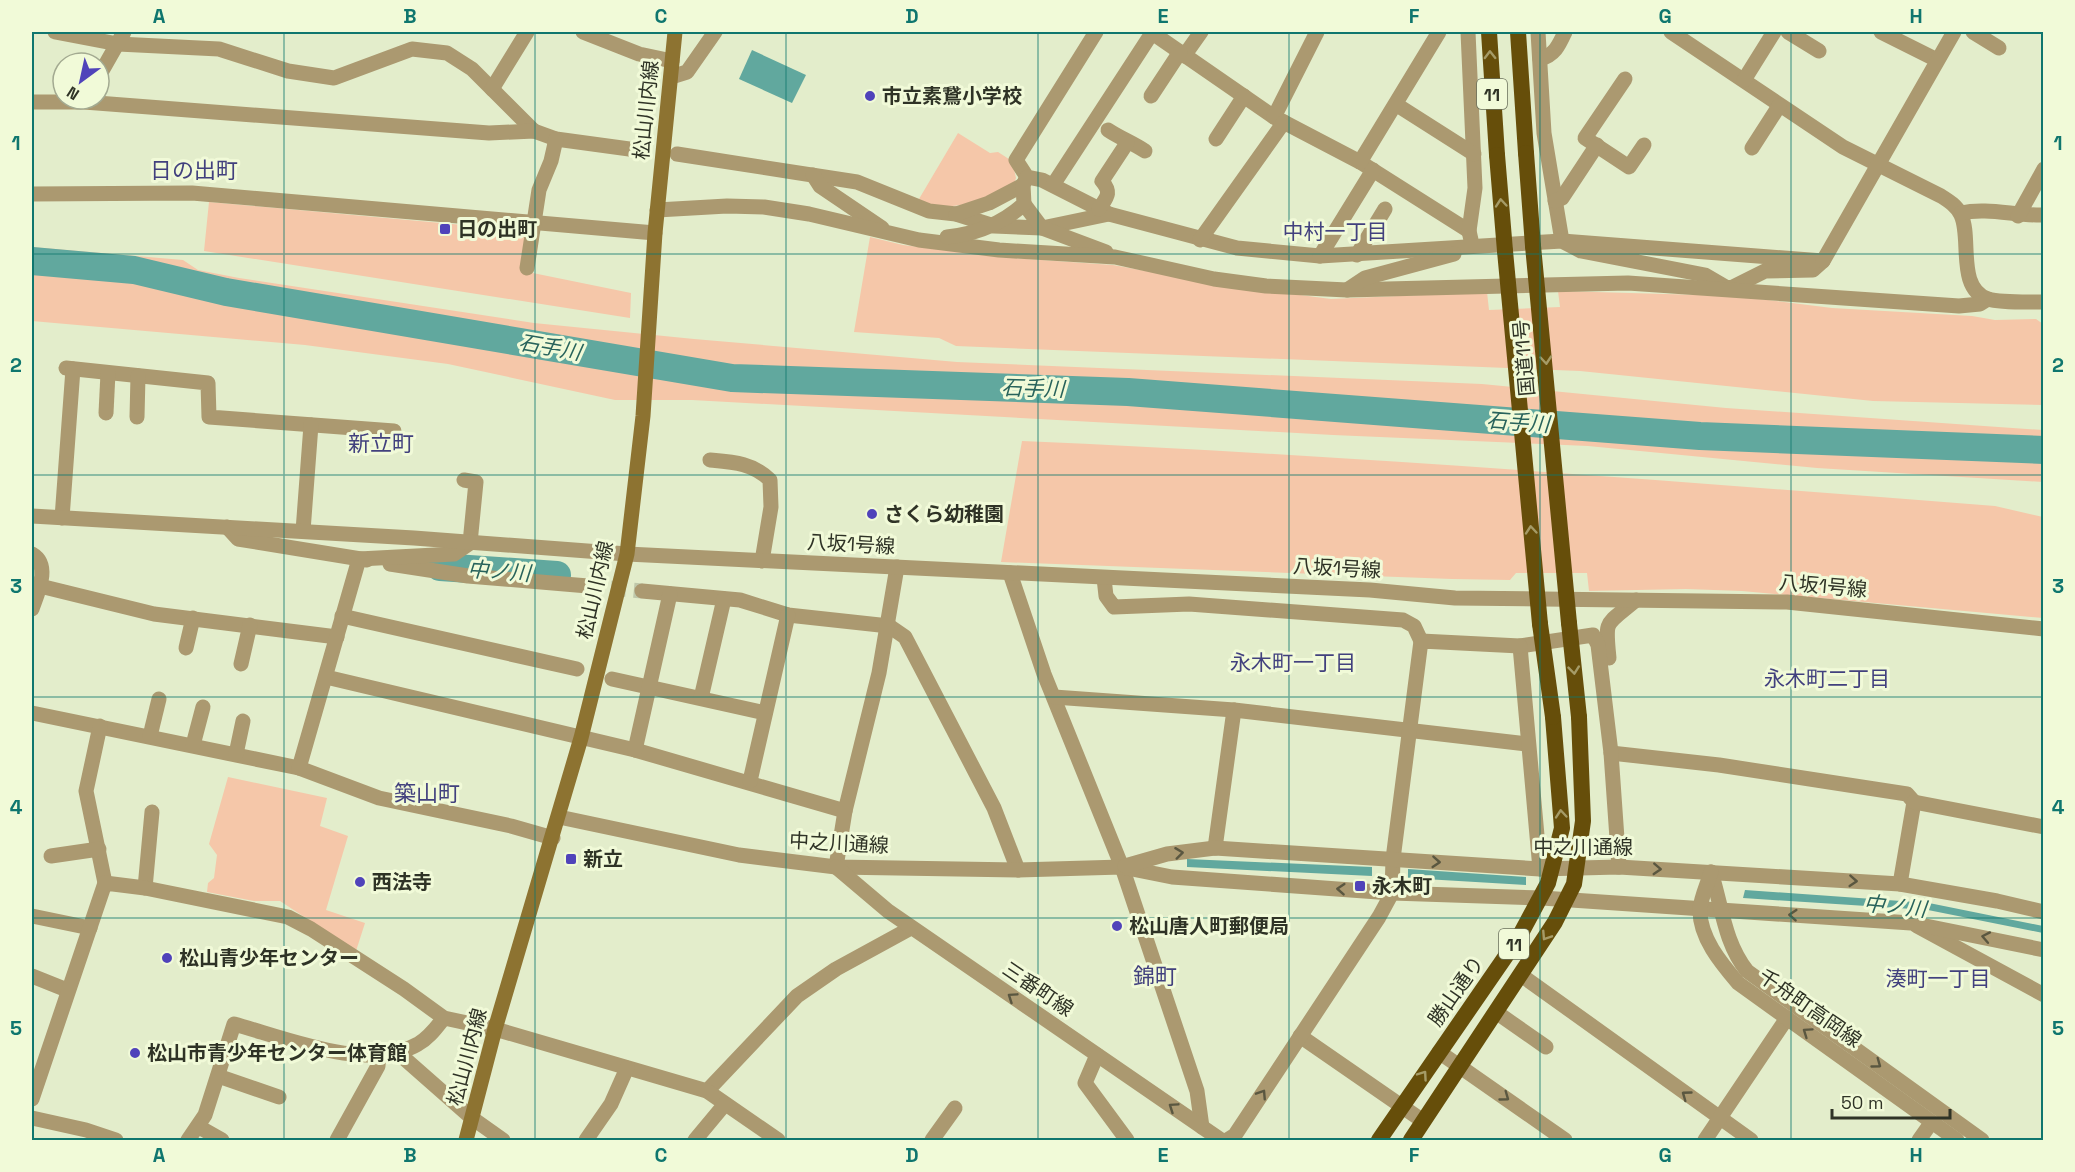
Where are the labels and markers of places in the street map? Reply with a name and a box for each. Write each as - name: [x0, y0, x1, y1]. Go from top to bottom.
- place label: 市立素鵞小学校: [882, 83, 1022, 109]
- marker: 市立素鵞小学校: [863, 89, 877, 103]
- place label: 日の出町: [457, 216, 537, 242]
- marker: 日の出町: [438, 222, 452, 236]
- place label: さくら幼稚園: [884, 501, 1004, 527]
- marker: さくら幼稚園: [865, 507, 879, 521]
- place label: 新立: [583, 846, 623, 872]
- marker: 新立: [564, 852, 578, 866]
- place label: 西法寺: [372, 869, 432, 895]
- place label: 永木町: [1372, 873, 1432, 899]
- marker: 西法寺: [353, 875, 367, 889]
- marker: 永木町: [1353, 879, 1367, 893]
- place label: 松山唐人町郵便局: [1129, 913, 1289, 939]
- marker: 松山唐人町郵便局: [1110, 919, 1124, 933]
- place label: 松山青少年センター: [179, 945, 359, 971]
- marker: 松山青少年センター: [160, 951, 174, 965]
- place label: 松山市青少年センター体育館: [147, 1040, 407, 1066]
- marker: 松山市青少年センター体育館: [128, 1046, 142, 1060]

